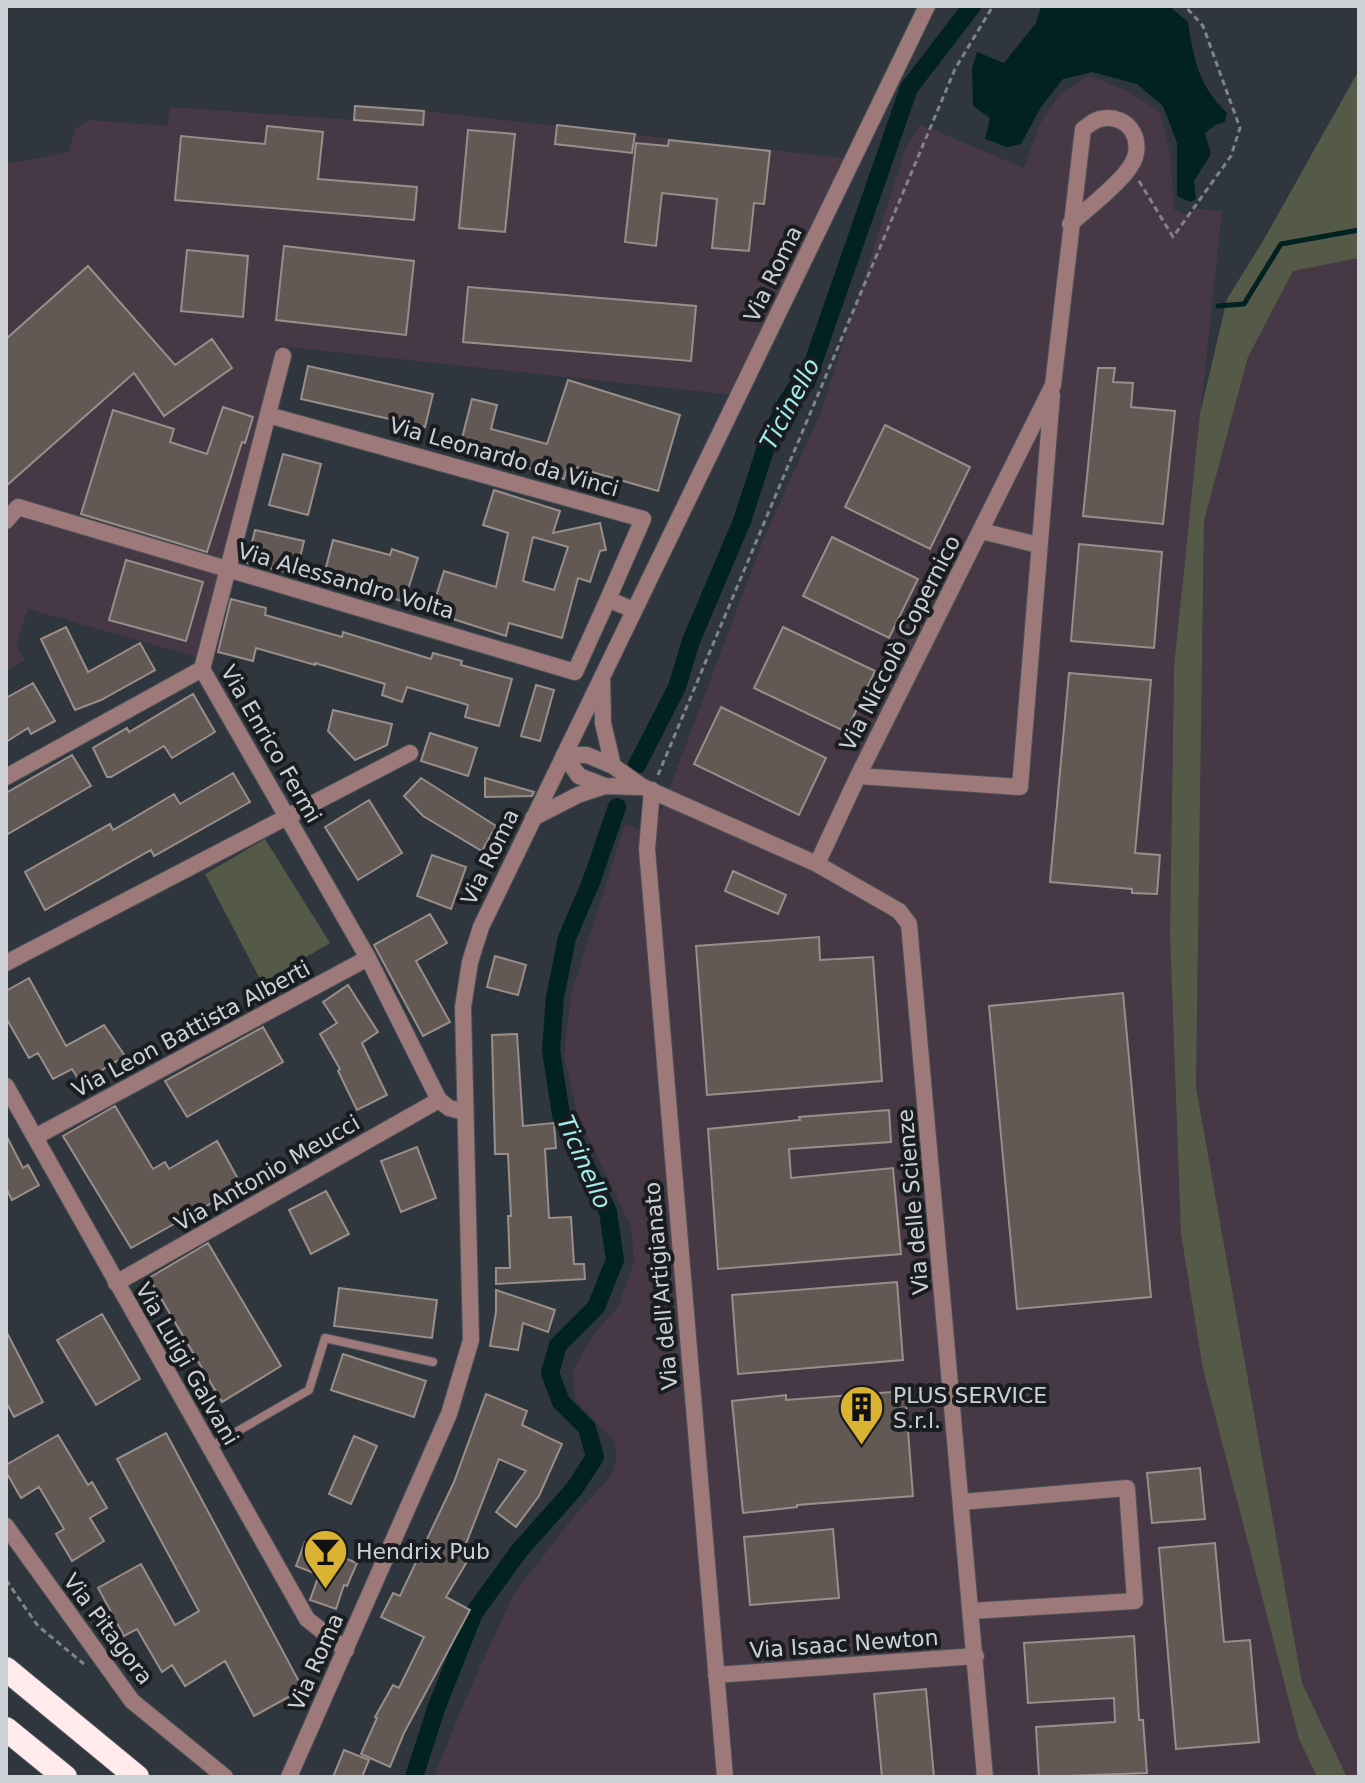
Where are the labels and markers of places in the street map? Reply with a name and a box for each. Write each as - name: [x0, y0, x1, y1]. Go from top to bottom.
- place label: PLUS SERVICE S.r.l.: [893, 1383, 1047, 1433]
- building icon: PLUS SERVICE S.r.l.: [838, 1384, 886, 1447]
- bar icon: Hendrix Pub: [301, 1527, 349, 1590]
- place label: Hendrix Pub: [356, 1539, 490, 1564]

